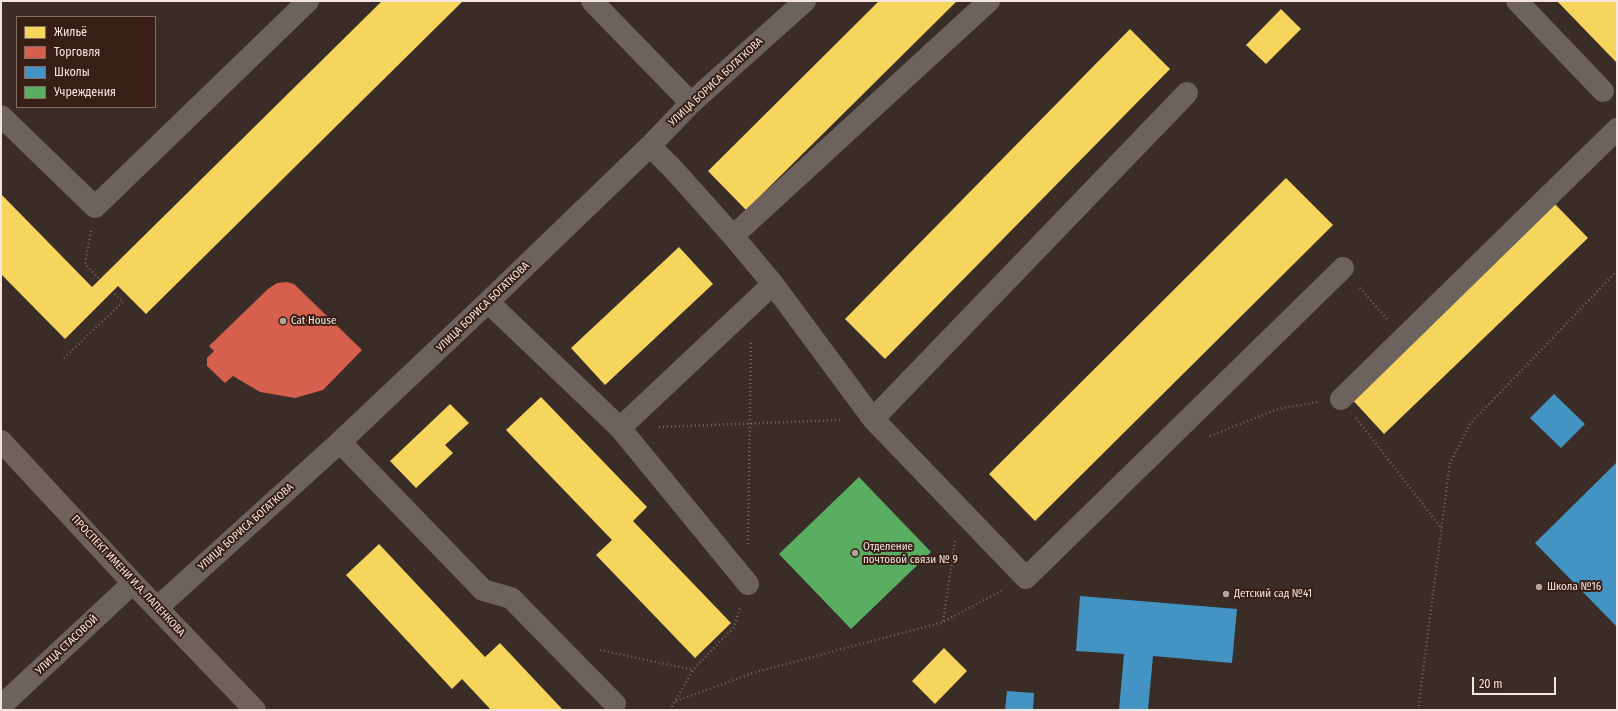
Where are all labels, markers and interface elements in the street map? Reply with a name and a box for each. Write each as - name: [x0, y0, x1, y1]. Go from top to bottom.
- legend: [16, 16, 156, 108]
- text: Жильё: [54, 25, 87, 39]
- street label: УЛИЦА БОРИСА БОГАТКОВА: [666, 35, 766, 129]
- text: Торговля: [54, 45, 100, 59]
- text: Школы: [54, 65, 90, 79]
- text: Учреждения: [54, 85, 116, 99]
- street label: УЛИЦА БОРИСА БОГАТКОВА: [434, 259, 532, 355]
- place label: Cat House: [291, 314, 336, 328]
- marker: Cat House: [278, 316, 288, 326]
- street label: УЛИЦА БОРИСА БОГАТКОВА: [196, 481, 296, 573]
- street label: ПРОСПЕКТ ИМЕНИ И.А. ЛАПЕНКОВА: [68, 513, 188, 639]
- place label: Отделение почтовой связи № 9: [863, 540, 958, 566]
- marker: Отделение почтовой связи № 9: [850, 548, 860, 558]
- place label: Школа №16: [1547, 580, 1601, 594]
- marker: Школа №16: [1534, 582, 1544, 592]
- place label: Детский сад №41: [1234, 587, 1312, 601]
- marker: Детский сад №41: [1221, 589, 1231, 599]
- street label: УЛИЦА СТАСОВОЙ: [33, 613, 101, 677]
- scale bar: [1474, 669, 1558, 695]
- text: 20 m: [1479, 677, 1503, 691]

